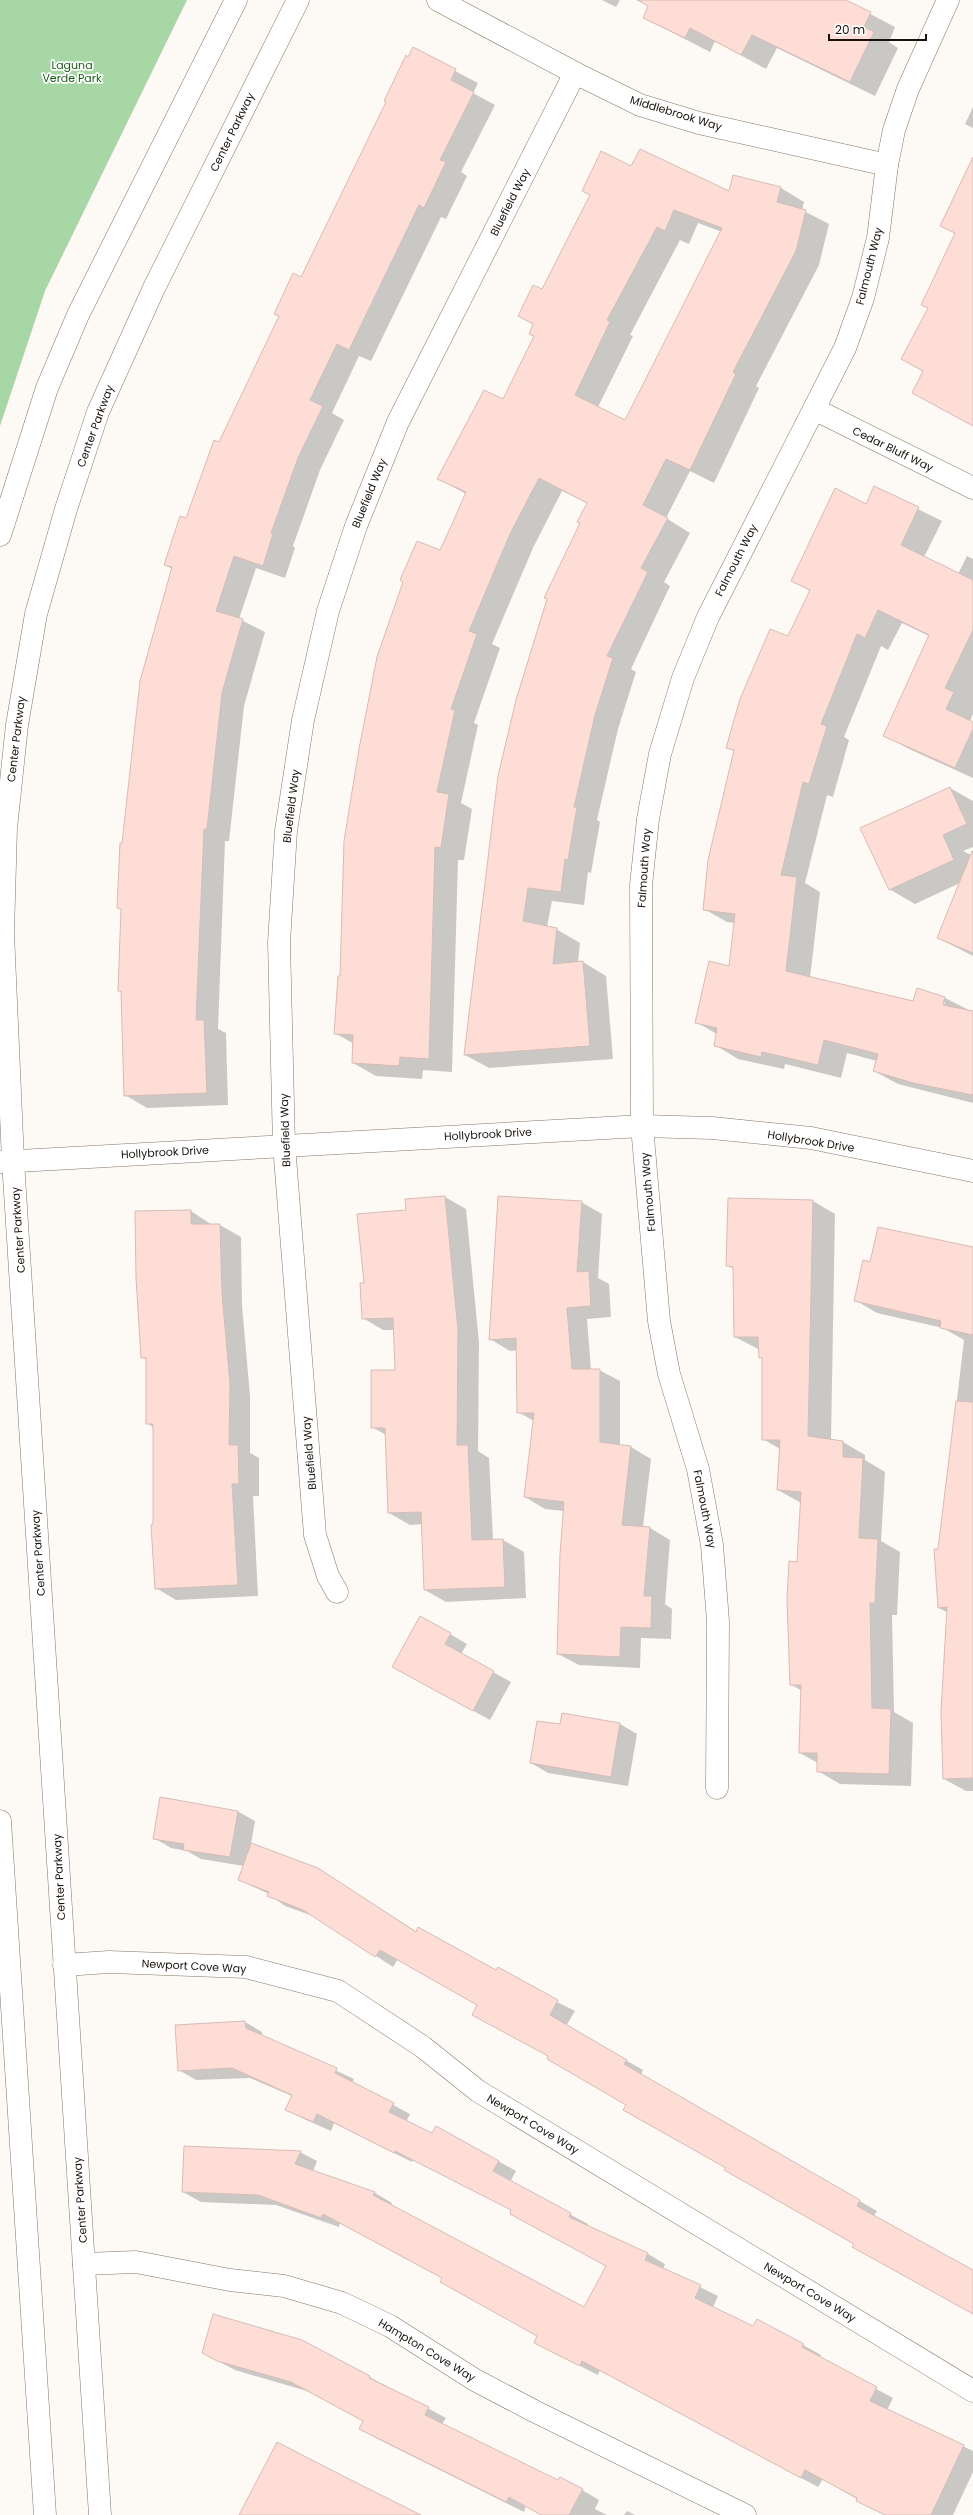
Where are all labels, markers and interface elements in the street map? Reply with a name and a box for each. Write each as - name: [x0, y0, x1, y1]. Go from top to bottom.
- scale bar: [829, 16, 926, 42]
- text: 20 m: [835, 21, 865, 38]
- park label: Laguna Verde Park: [42, 57, 102, 86]
- street label: Center Parkway: [206, 89, 258, 174]
- street label: Middlebrook Way: [628, 91, 725, 135]
- street label: Bluefield Way: [486, 165, 534, 239]
- street label: Falmouth Way: [852, 225, 887, 306]
- street label: Center Parkway: [73, 382, 118, 469]
- street label: Cedar Bluff Way: [850, 422, 937, 476]
- street label: Bluefield Way: [348, 455, 391, 530]
- street label: Falmouth Way: [711, 520, 762, 599]
- street label: Center Parkway: [3, 694, 29, 783]
- street label: Bluefield Way: [279, 768, 304, 844]
- street label: Falmouth Way: [633, 827, 655, 908]
- street label: Bluefield Way: [276, 1092, 294, 1167]
- street label: Hollybrook Drive: [444, 1124, 533, 1144]
- street label: Hollybrook Drive: [766, 1126, 856, 1156]
- street label: Hollybrook Drive: [121, 1142, 210, 1162]
- street label: Falmouth Way: [636, 1151, 659, 1232]
- street label: Center Parkway: [7, 1186, 29, 1274]
- street label: Bluefield Way: [298, 1415, 320, 1491]
- street label: Falmouth Way: [690, 1468, 721, 1550]
- street label: Center Parkway: [27, 1509, 49, 1597]
- street label: Center Parkway: [49, 1833, 69, 1921]
- street label: Newport Cove Way: [141, 1955, 248, 1977]
- street label: Newport Cove Way: [484, 2090, 583, 2158]
- street label: Center Parkway: [69, 2156, 91, 2244]
- street label: Newport Cove Way: [761, 2258, 860, 2326]
- street label: Hampton Cove Way: [375, 2315, 479, 2386]

